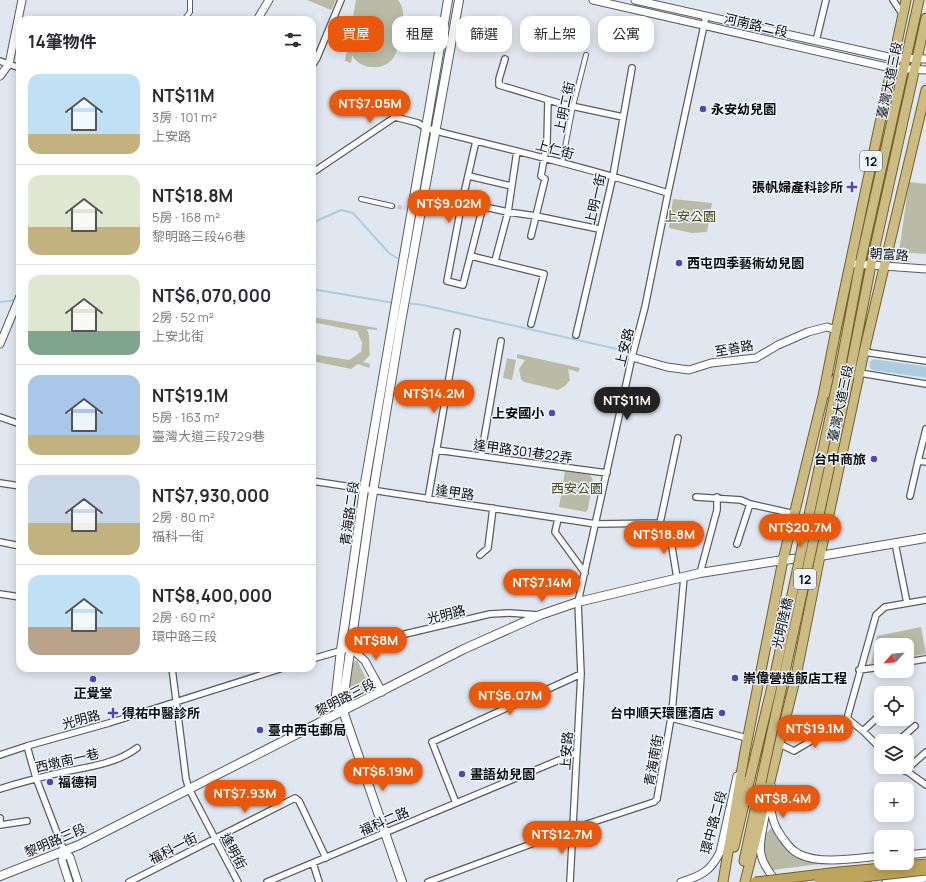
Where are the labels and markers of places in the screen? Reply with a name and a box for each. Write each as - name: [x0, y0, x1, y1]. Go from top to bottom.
- pin: NT$7.05M: [329, 90, 411, 124]
- place label: 永安幼兒園: [711, 100, 776, 118]
- marker: 永安幼兒園: [698, 104, 708, 114]
- place label: 張帆婦產科診所: [752, 178, 843, 196]
- marker: 張帆婦產科診所: [846, 181, 858, 193]
- pin: NT$9.02M: [408, 190, 490, 224]
- place label: 西屯四季藝術幼兒園: [687, 254, 804, 272]
- marker: 西屯四季藝術幼兒園: [674, 258, 684, 268]
- pin: NT$14.2M: [393, 380, 475, 414]
- pin: NT$11M: [594, 387, 660, 421]
- place label: 上安國小: [492, 404, 545, 422]
- marker: 上安國小: [547, 408, 557, 418]
- place label: 台中商旅: [814, 450, 866, 468]
- marker: 台中商旅: [869, 454, 879, 464]
- pin: NT$20.7M: [759, 514, 841, 548]
- pin: NT$18.8M: [623, 521, 705, 555]
- pin: NT$7.14M: [501, 569, 583, 603]
- pin: NT$8M: [348, 627, 404, 661]
- place label: 崇偉營造飯店工程: [743, 669, 847, 687]
- marker: 崇偉營造飯店工程: [730, 673, 740, 683]
- marker: 正覺堂: [88, 674, 98, 684]
- pin: NT$6.07M: [469, 682, 551, 716]
- place label: 正覺堂: [73, 684, 113, 702]
- place label: 得祐中醫診所: [122, 704, 200, 722]
- place label: 台中順天環匯酒店: [610, 704, 714, 722]
- marker: 得祐中醫診所: [107, 707, 119, 719]
- marker: 台中順天環匯酒店: [717, 708, 727, 718]
- pin: NT$19.1M: [774, 715, 856, 749]
- place label: 臺中西屯郵局: [268, 721, 346, 739]
- marker: 臺中西屯郵局: [255, 725, 265, 735]
- pin: NT$6.19M: [342, 758, 424, 792]
- place label: 畫語幼兒園: [470, 765, 535, 783]
- marker: 畫語幼兒園: [457, 769, 467, 779]
- place label: 福德祠: [58, 773, 97, 791]
- marker: 福德祠: [45, 777, 55, 787]
- pin: NT$7.93M: [204, 780, 286, 814]
- pin: NT$8.4M: [746, 785, 820, 819]
- pin: NT$12.7M: [521, 821, 603, 855]

